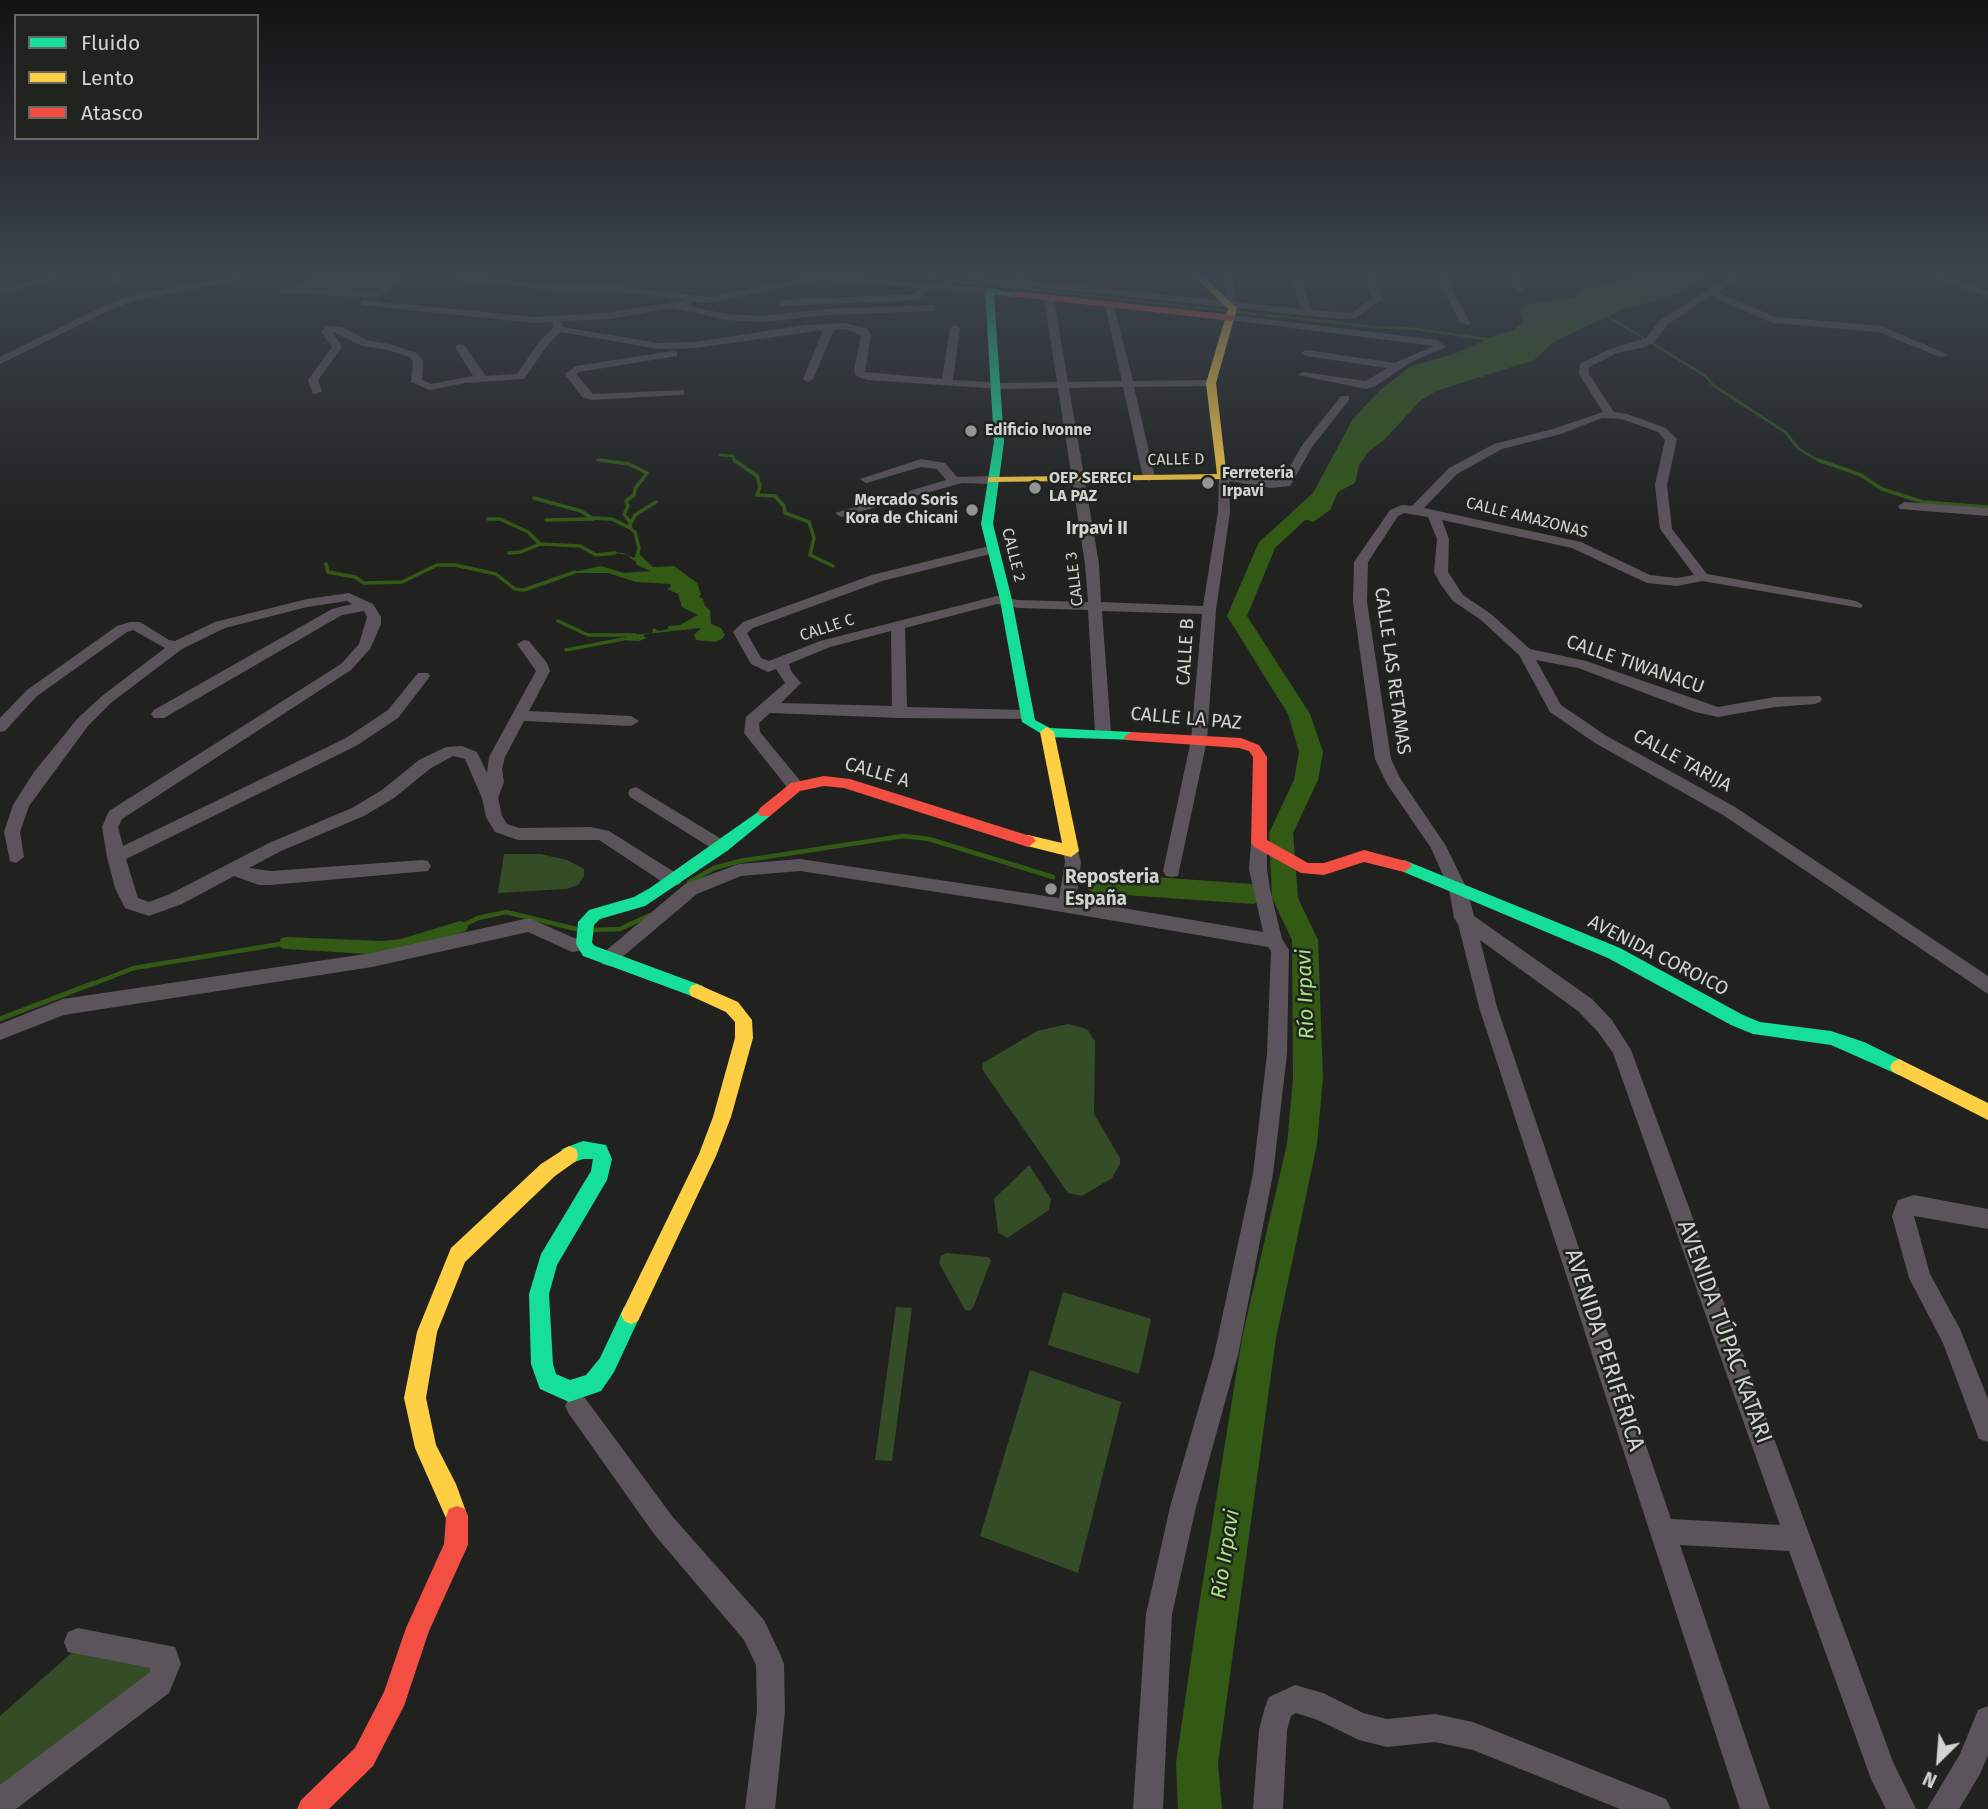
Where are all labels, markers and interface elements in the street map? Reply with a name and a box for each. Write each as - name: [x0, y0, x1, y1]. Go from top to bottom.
- legend: [14, 14, 259, 140]
- text: Fluido: [81, 30, 140, 56]
- text: Lento: [81, 65, 134, 91]
- text: Atasco: [81, 100, 143, 126]
- place label: Edificio Ivonne: [985, 421, 1092, 441]
- marker: Edificio Ivonne: [963, 423, 979, 439]
- street label: CALLE D: [1147, 450, 1205, 470]
- place label: Ferretería Irpavi: [1222, 464, 1294, 502]
- place label: OEP SERECI LA PAZ: [1049, 469, 1131, 507]
- marker: Ferretería Irpavi: [1200, 475, 1216, 491]
- marker: OEP SERECI LA PAZ: [1027, 480, 1043, 496]
- place label: Mercado Soris Kora de Chicani: [845, 491, 958, 529]
- street label: CALLE AMAZONAS: [1464, 494, 1590, 542]
- marker: Mercado Soris Kora de Chicani: [964, 502, 980, 518]
- district label: Irpavi II: [1066, 518, 1128, 540]
- street label: CALLE 2: [997, 526, 1029, 584]
- street label: CALLE 3: [1062, 551, 1088, 607]
- street label: CALLE LAS RETAMAS: [1369, 586, 1415, 756]
- street label: CALLE C: [797, 610, 857, 646]
- street label: CALLE B: [1172, 618, 1200, 686]
- street label: CALLE TIWANACU: [1563, 631, 1707, 699]
- street label: CALLE LA PAZ: [1129, 703, 1243, 735]
- street label: CALLE TARIJA: [1629, 725, 1735, 797]
- street label: CALLE A: [842, 753, 912, 793]
- place label: Reposteria España: [1065, 867, 1159, 911]
- marker: Reposteria España: [1043, 881, 1059, 897]
- street label: AVENIDA COROICO: [1584, 911, 1732, 1001]
- water label: Río Irpavi: [1292, 948, 1320, 1040]
- street label: AVENIDA TÚPAC KATARI: [1671, 1217, 1777, 1447]
- street label: AVENIDA PERIFÉRICA: [1558, 1245, 1650, 1455]
- water label: Río Irpavi: [1206, 1507, 1246, 1601]
- north arrow: [1904, 1725, 1974, 1795]
- text: N: [1919, 1766, 1940, 1793]

